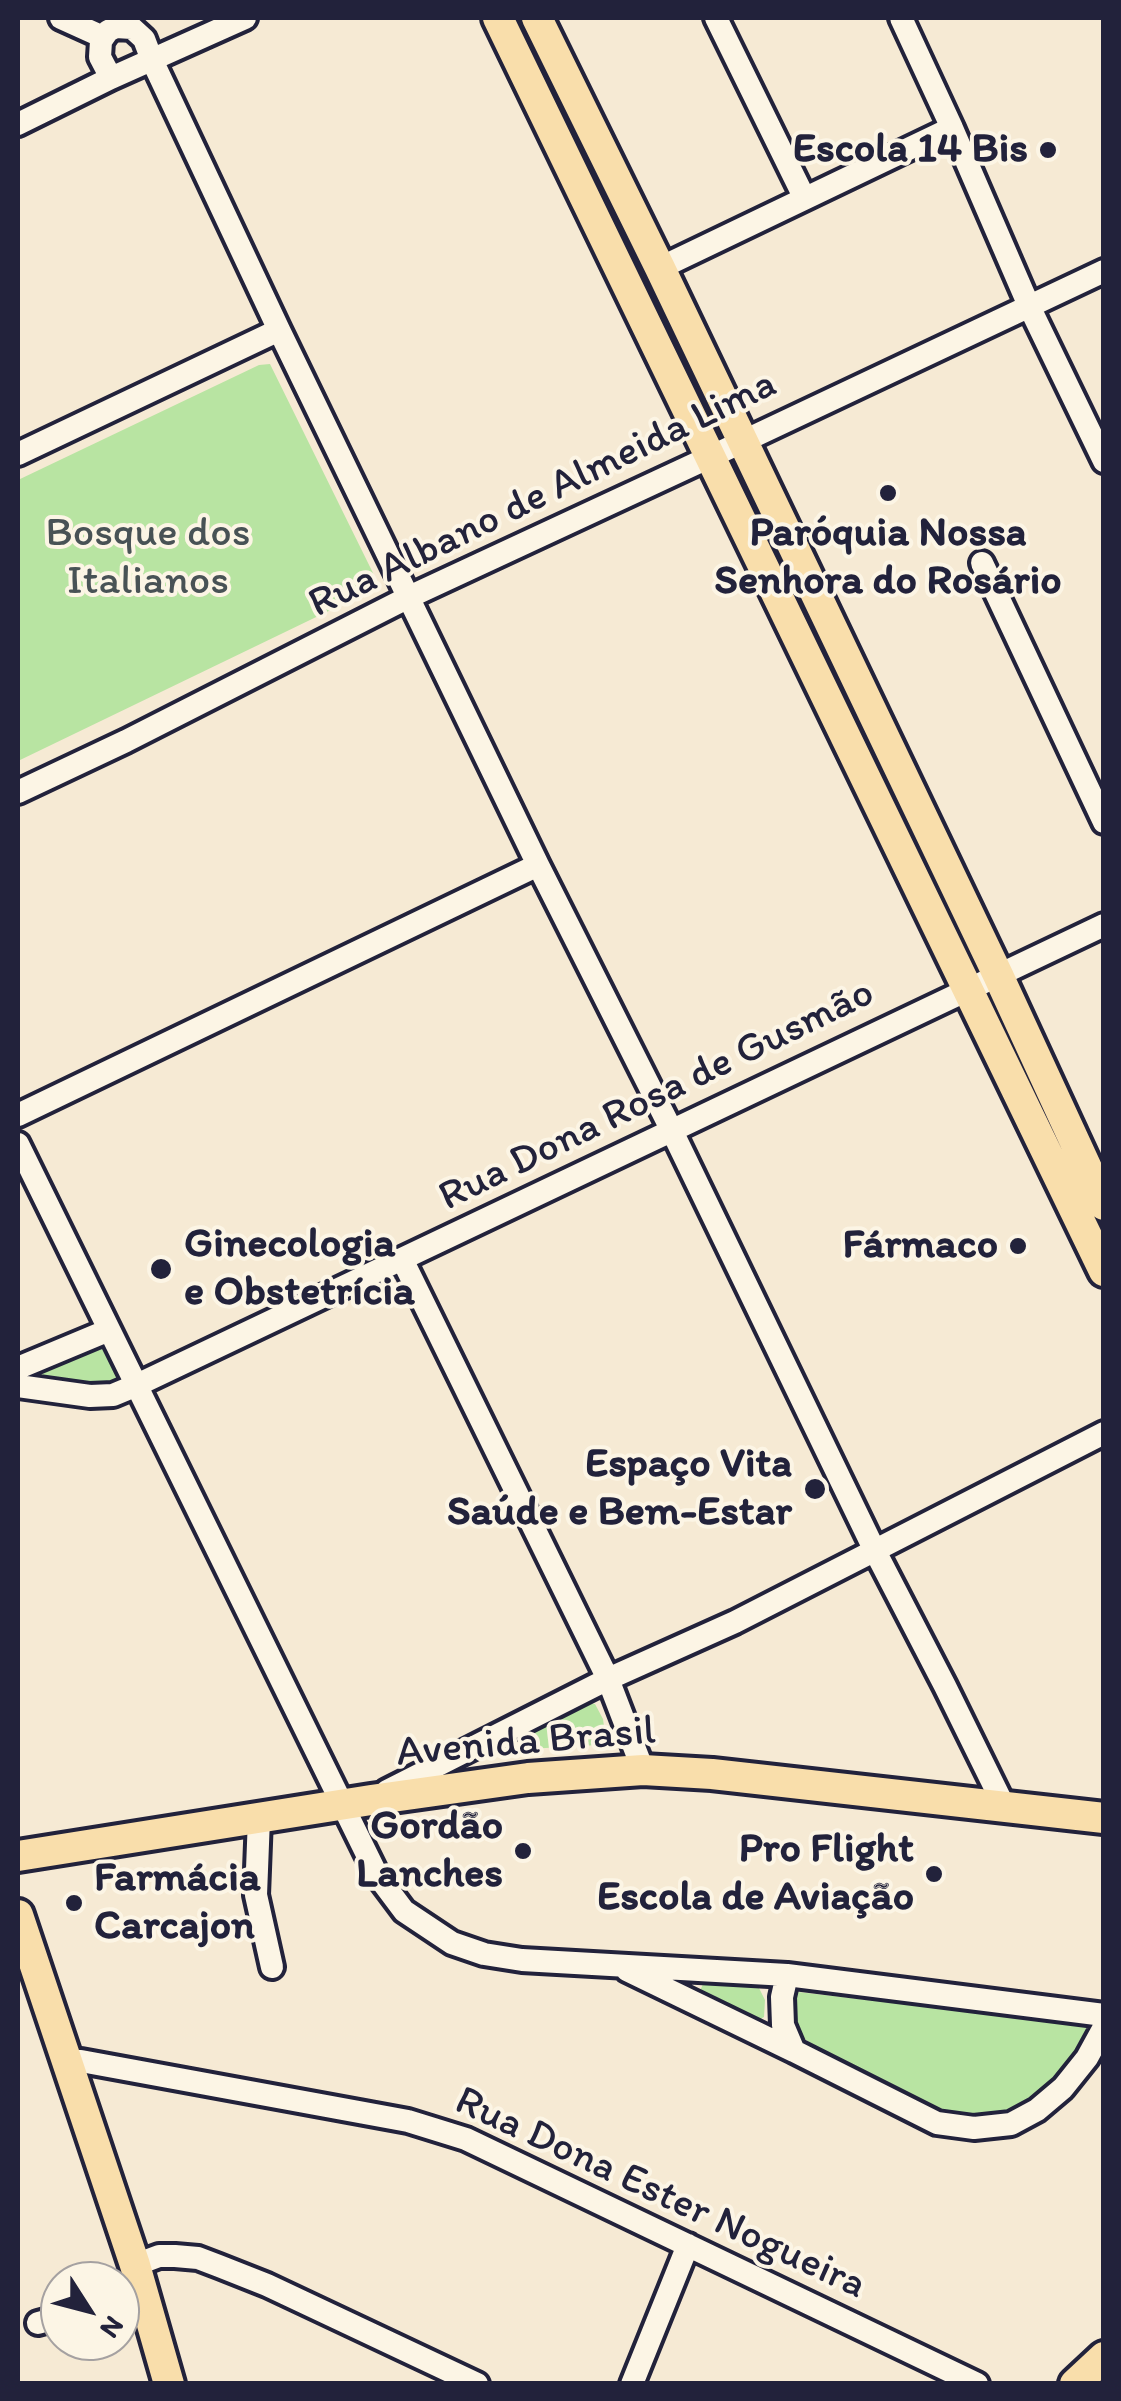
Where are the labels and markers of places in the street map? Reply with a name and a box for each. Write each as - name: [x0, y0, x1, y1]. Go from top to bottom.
- place label: Escola 14 Bis: [793, 125, 1028, 175]
- marker: Escola 14 Bis: [1037, 139, 1059, 161]
- marker: Paróquia Nossa Senhora do Rosário: [877, 482, 899, 504]
- place label: Paróquia Nossa Senhora do Rosário: [714, 509, 1062, 608]
- place label: Ginecologia e Obstetrícia: [184, 1220, 415, 1318]
- place label: Fármaco: [843, 1221, 998, 1271]
- marker: Fármaco: [1007, 1235, 1029, 1257]
- marker: Ginecologia e Obstetrícia: [148, 1256, 174, 1282]
- place label: Espaço Vita Saúde e Bem-Estar: [447, 1440, 792, 1538]
- marker: Espaço Vita Saúde e Bem-Estar: [802, 1476, 828, 1502]
- place label: Gordão Lanches: [356, 1802, 503, 1900]
- place label: Pro Flight Escola de Aviação: [597, 1825, 914, 1924]
- marker: Gordão Lanches: [512, 1840, 534, 1862]
- place label: Farmácia Carcajon: [94, 1854, 261, 1952]
- marker: Pro Flight Escola de Aviação: [923, 1863, 945, 1885]
- marker: Farmácia Carcajon: [63, 1892, 85, 1914]

